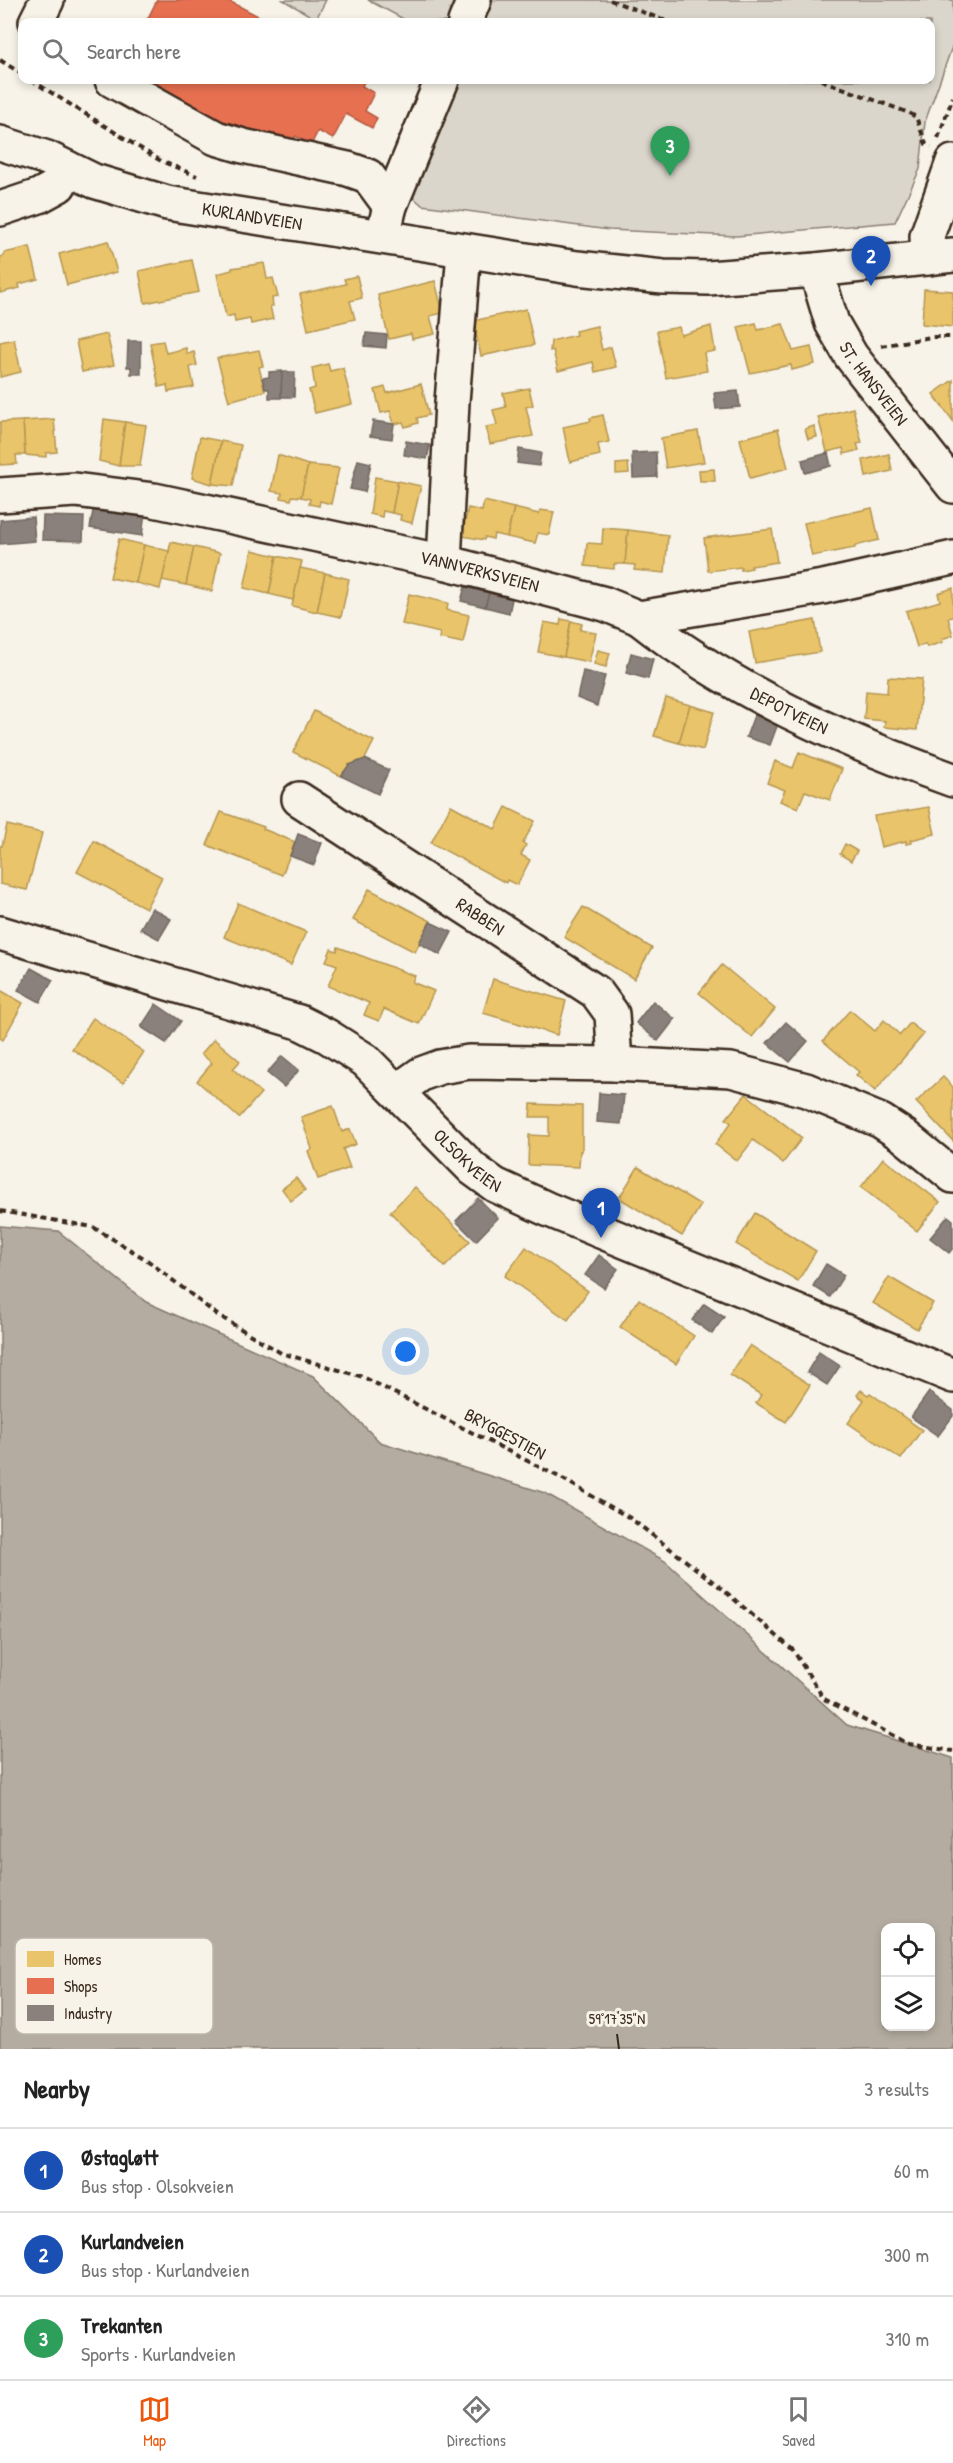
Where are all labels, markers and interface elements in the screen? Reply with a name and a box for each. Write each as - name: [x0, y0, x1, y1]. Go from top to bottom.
- search box: [18, 18, 935, 84]
- icon: search: [39, 35, 72, 68]
- text: Search here: [87, 36, 181, 66]
- pin: 3: [650, 126, 690, 176]
- street label: KURLANDVEIEN: [200, 196, 304, 236]
- pin: 2: [852, 236, 890, 286]
- street label: ST. HANSVEIEN: [833, 337, 914, 431]
- street label: VANNVERKSVEIEN: [418, 544, 542, 598]
- street label: DEPOTVEIEN: [746, 681, 832, 740]
- street label: RABBEN: [451, 891, 509, 941]
- street label: OLSOKVEIEN: [428, 1123, 505, 1198]
- pin: 1: [582, 1188, 620, 1238]
- your location: [391, 1337, 420, 1366]
- street label: BRYGGESTIEN: [460, 1402, 550, 1465]
- map controls: [881, 1923, 935, 2031]
- button: locate: [881, 1923, 935, 1977]
- legend: [15, 1938, 213, 2034]
- text: Homes: [64, 1948, 101, 1970]
- text: Shops: [64, 1975, 98, 1997]
- button: layers: [881, 1977, 935, 2031]
- text: Industry: [64, 2002, 112, 2024]
- text: 59°17'35"N: [589, 2008, 645, 2029]
- text: Nearby: [24, 2071, 90, 2106]
- text: 3 results: [864, 2075, 929, 2102]
- text: Østagløtt: [81, 2142, 158, 2172]
- text: 1: [40, 2157, 47, 2184]
- text: 60 m: [894, 2157, 929, 2184]
- text: Bus stop · Olsokveien: [81, 2172, 234, 2199]
- text: Kurlandveien: [81, 2226, 184, 2256]
- text: 2: [39, 2241, 48, 2268]
- text: 300 m: [884, 2241, 929, 2268]
- text: Bus stop · Kurlandveien: [81, 2256, 249, 2283]
- text: Trekanten: [81, 2310, 163, 2340]
- text: 3: [39, 2325, 48, 2352]
- text: 310 m: [886, 2325, 929, 2352]
- text: Sports · Kurlandveien: [81, 2340, 236, 2367]
- tab: Map: [138, 2393, 171, 2451]
- tab: Directions: [447, 2393, 506, 2451]
- tab: Saved: [782, 2393, 815, 2451]

